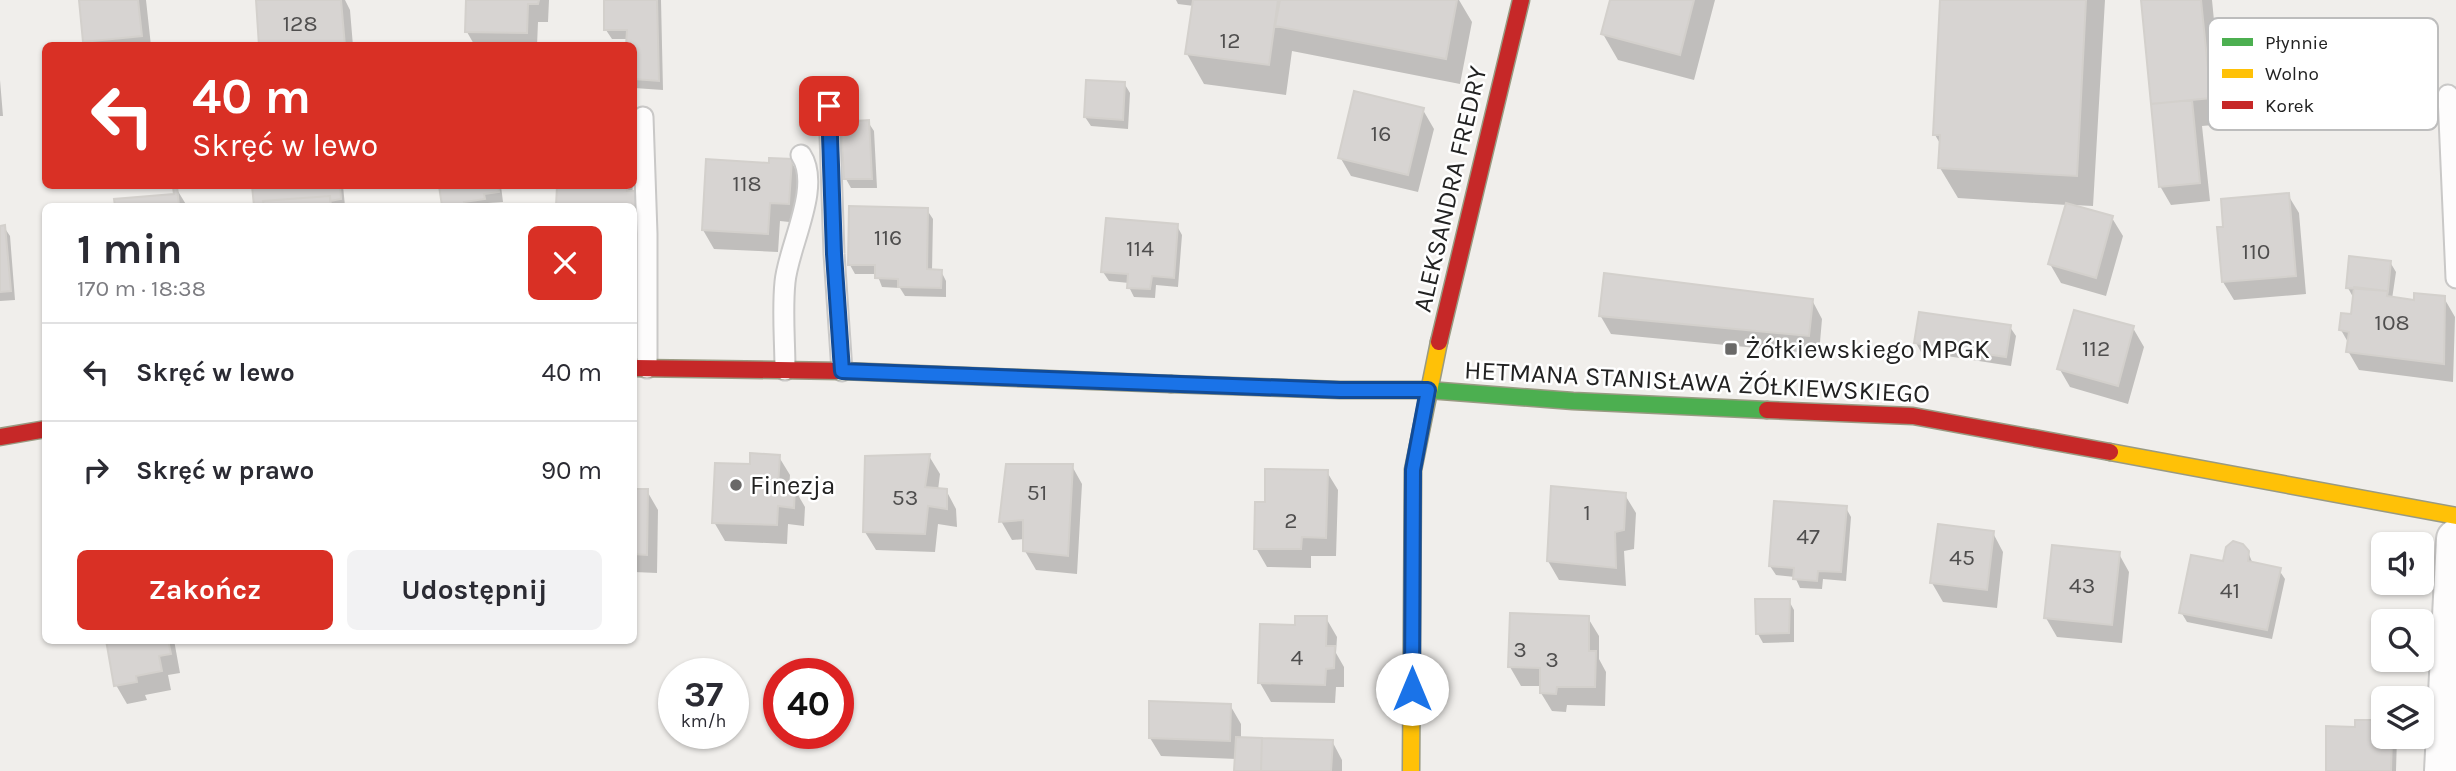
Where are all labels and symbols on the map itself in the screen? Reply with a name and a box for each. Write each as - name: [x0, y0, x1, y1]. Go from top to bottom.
- house number: 128: [282, 10, 318, 37]
- legend: [2208, 18, 2438, 130]
- house number: 12: [1220, 27, 1240, 54]
- text: Płynnie: [2265, 32, 2328, 54]
- street label: ALEKSANDRA FREDRY: [1407, 62, 1494, 315]
- text: Wolno: [2265, 63, 2319, 85]
- pin: [799, 76, 859, 136]
- text: Korek: [2265, 95, 2315, 117]
- house number: 16: [1371, 120, 1391, 147]
- house number: 118: [732, 170, 762, 197]
- house number: 116: [874, 224, 902, 251]
- house number: 114: [1126, 235, 1154, 262]
- house number: 110: [2242, 238, 2270, 265]
- house number: 108: [2374, 309, 2410, 336]
- place label: Żółkiewskiego MPGK: [1745, 334, 1990, 365]
- house number: 112: [2082, 335, 2110, 362]
- marker: Żółkiewskiego MPGK: [1723, 341, 1739, 357]
- street label: HETMANA STANISŁAWA ŻÓŁKIEWSKIEGO: [1463, 353, 1931, 410]
- place label: Finezja: [750, 470, 835, 501]
- marker: Finezja: [728, 477, 744, 493]
- house number: 51: [1027, 479, 1047, 506]
- house number: 53: [892, 484, 918, 511]
- house number: 1: [1583, 499, 1591, 526]
- house number: 2: [1284, 507, 1298, 534]
- house number: 47: [1796, 523, 1820, 550]
- house number: 45: [1949, 544, 1975, 571]
- house number: 43: [2069, 572, 2095, 599]
- house number: 41: [2220, 577, 2240, 604]
- house number: 3: [1513, 636, 1527, 663]
- house number: 4: [1291, 644, 1304, 671]
- house number: 3: [1545, 646, 1559, 673]
- position arrow: [1375, 652, 1449, 726]
- speed limit sign: 40: [763, 658, 854, 749]

